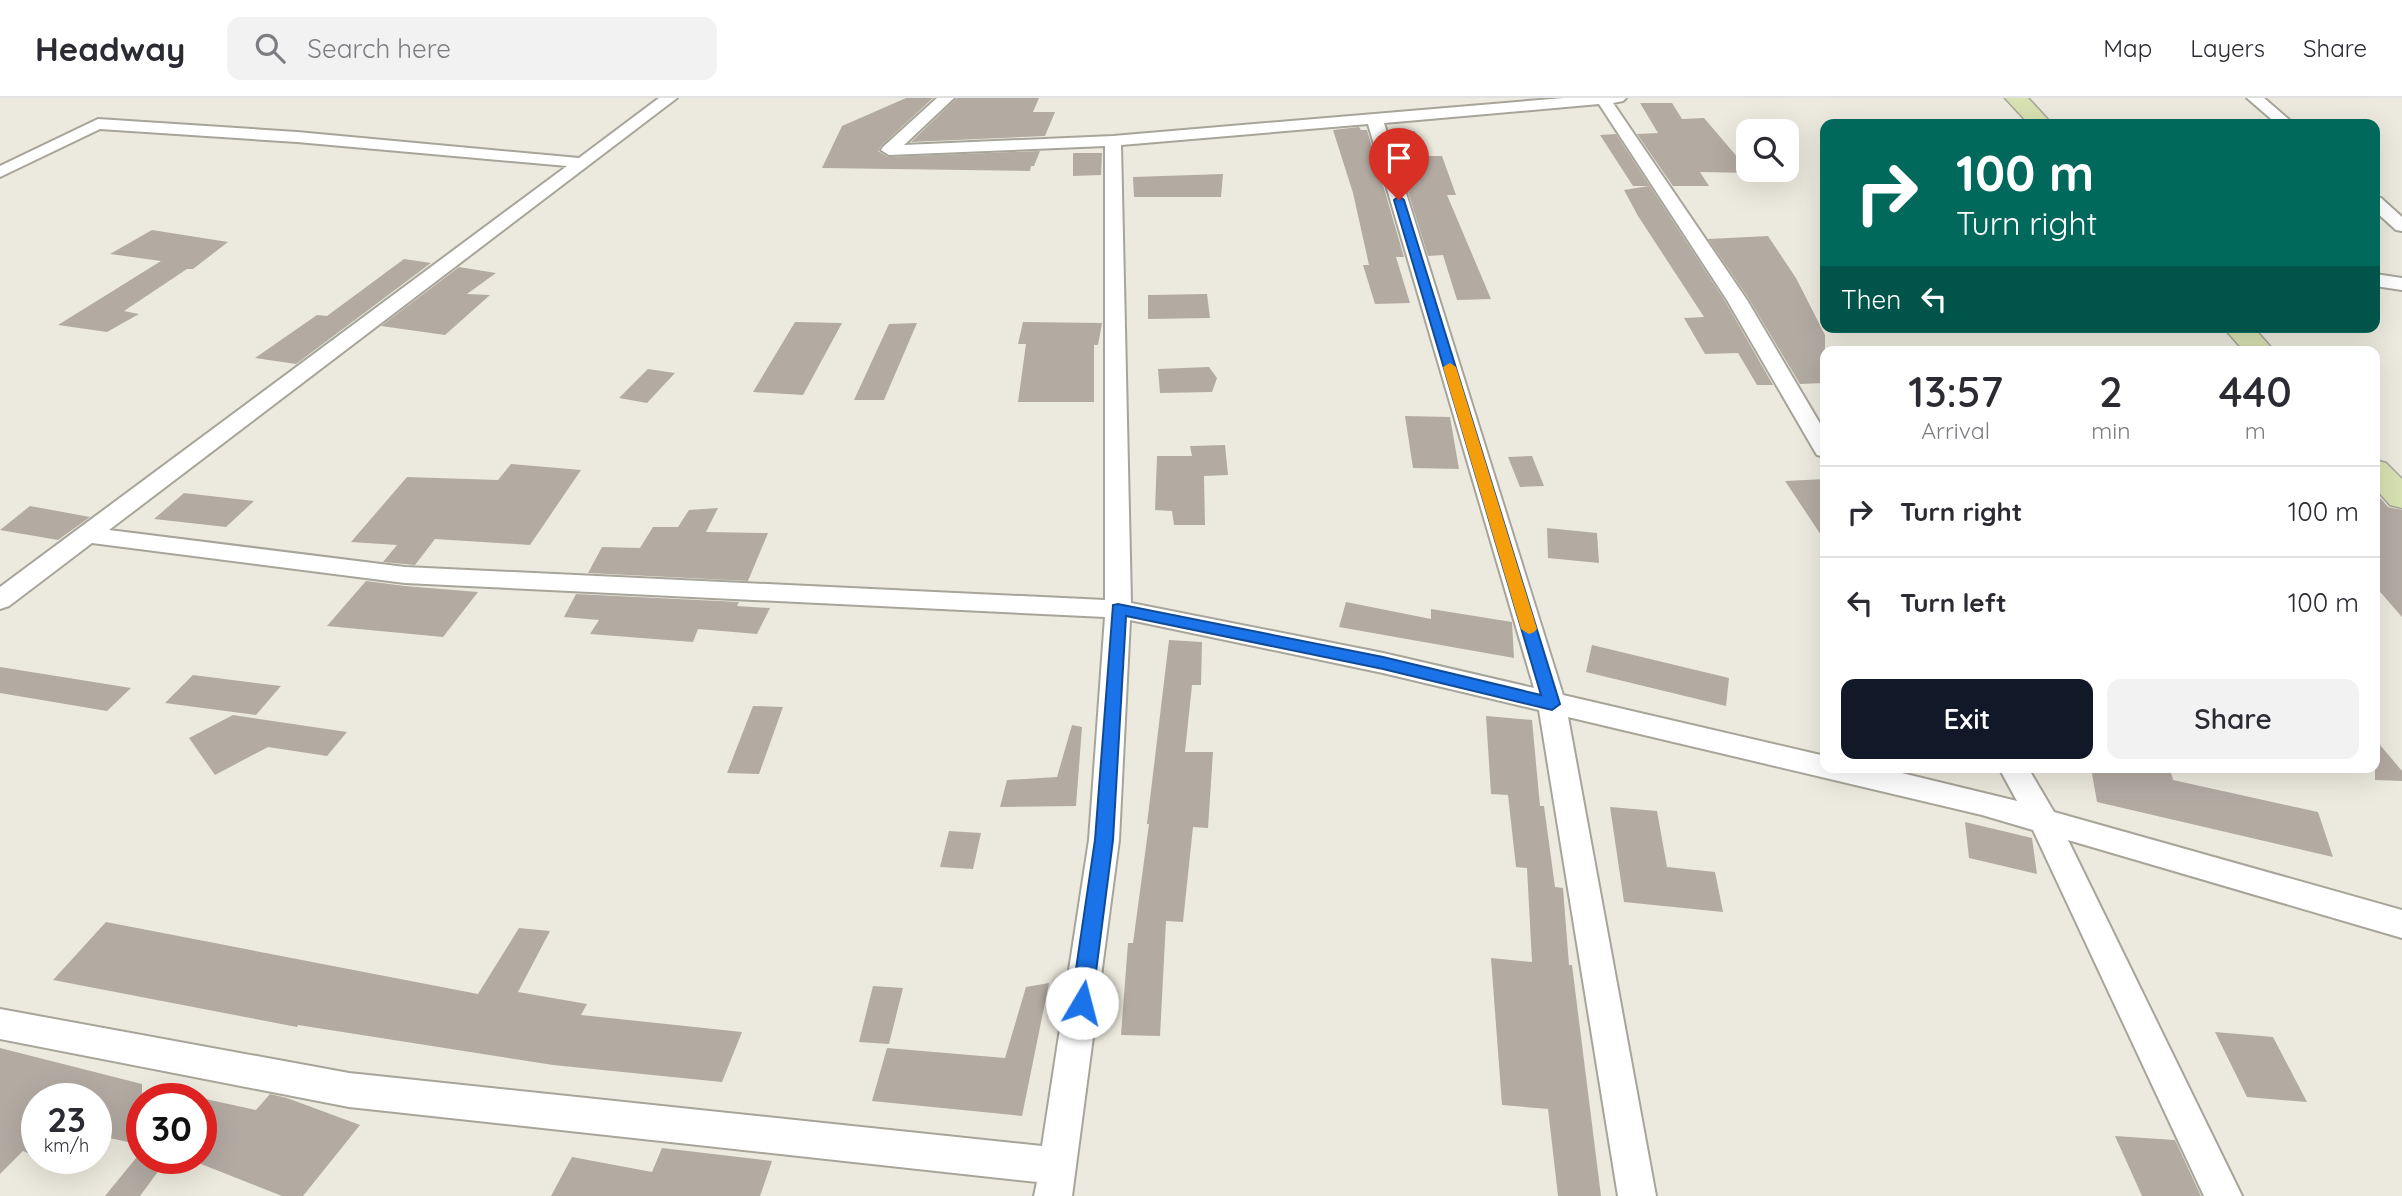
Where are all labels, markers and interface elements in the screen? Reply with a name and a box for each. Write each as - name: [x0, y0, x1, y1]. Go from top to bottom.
- search box: [227, 17, 717, 80]
- text: Headway: [35, 28, 185, 69]
- icon: search: [251, 29, 289, 67]
- text: Search here: [307, 32, 451, 65]
- text: Map: [2103, 33, 2152, 63]
- text: Layers: [2190, 33, 2265, 63]
- text: Share: [2303, 33, 2367, 63]
- map controls: [1736, 119, 1799, 182]
- button: search: [1736, 119, 1799, 182]
- pin: [1369, 128, 1429, 200]
- icon: arrive: [1380, 139, 1418, 177]
- text: 100 m: [1956, 142, 2094, 203]
- icon: right: [1841, 147, 1932, 238]
- text: Turn right: [1956, 203, 2097, 243]
- icon: left: [1915, 280, 1953, 318]
- text: Then: [1841, 283, 1901, 316]
- text: 13:57: [1908, 365, 2003, 418]
- text: 2: [2099, 365, 2123, 418]
- text: 440: [2219, 365, 2292, 418]
- text: Arrival: [1921, 416, 1990, 445]
- text: min: [2091, 416, 2131, 445]
- text: m: [2245, 416, 2266, 445]
- icon: right: [1841, 493, 1879, 531]
- text: Turn right: [1900, 495, 2022, 528]
- text: 100 m: [2288, 495, 2359, 528]
- icon: left: [1841, 584, 1879, 622]
- text: Turn left: [1900, 586, 2007, 619]
- text: 100 m: [2288, 586, 2359, 619]
- button: Exit: [1841, 679, 2093, 759]
- button: Share: [2107, 679, 2359, 759]
- position arrow: [1045, 966, 1119, 1040]
- speed limit sign: 30: [126, 1083, 217, 1174]
- text: 23: [47, 1097, 86, 1141]
- text: km/h: [44, 1134, 89, 1157]

